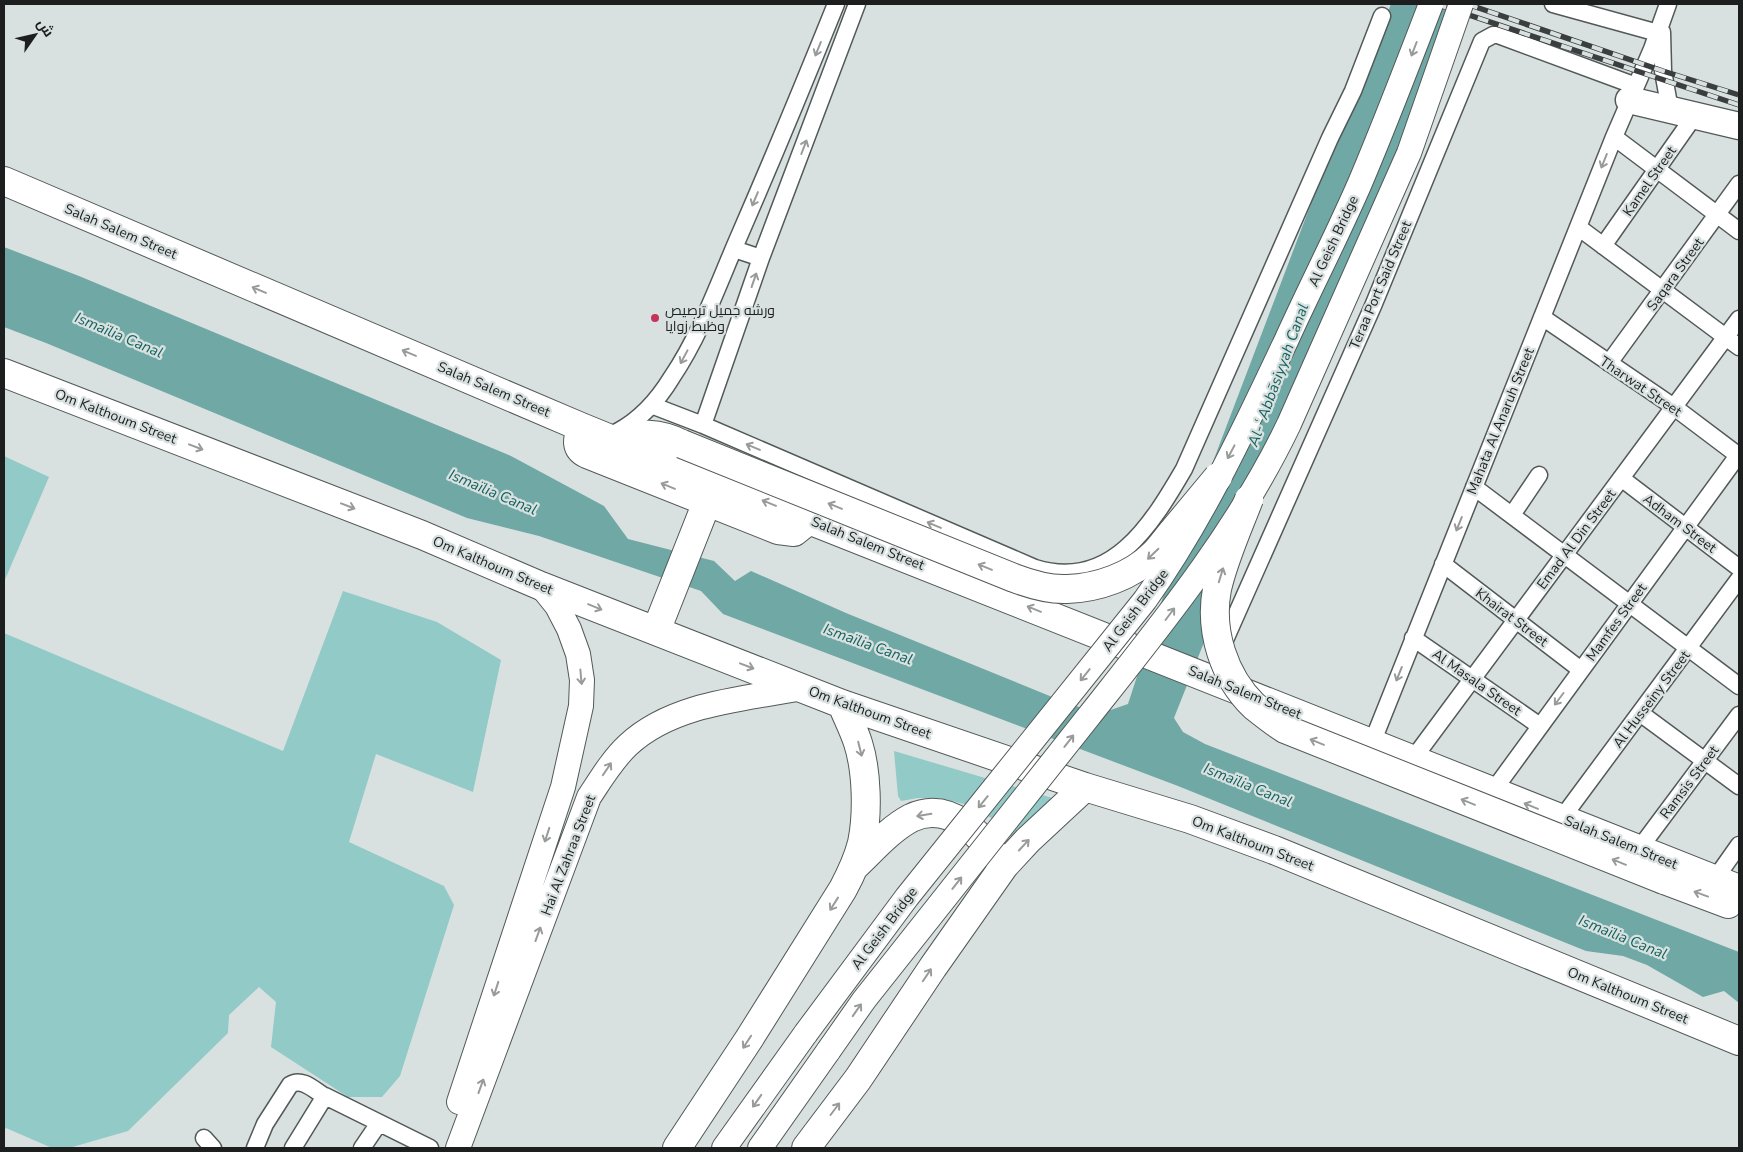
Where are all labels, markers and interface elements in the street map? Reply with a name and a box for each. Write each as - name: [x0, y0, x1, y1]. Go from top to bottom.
- north arrow: [10, 10, 60, 60]
- text: ش: [32, 15, 58, 41]
- one-way arrow: [813, 41, 822, 56]
- one-way arrow: [1409, 41, 1418, 56]
- one-way arrow: [800, 140, 809, 155]
- street label: Kamel Street: [1618, 142, 1681, 220]
- one-way arrow: [1599, 153, 1608, 169]
- one-way arrow: [750, 191, 760, 206]
- street label: Al Geish Bridge: [1304, 192, 1363, 290]
- street label: Salah Salem Street: [62, 199, 180, 264]
- street label: Teraa Port Said Street: [1345, 218, 1416, 352]
- street label: Saqara Street: [1643, 234, 1708, 315]
- one-way arrow: [749, 272, 759, 288]
- one-way arrow: [252, 285, 268, 294]
- place label: ورشه جميل ترصيص وظبط زوايا: [665, 301, 775, 336]
- water label: Al-ʿAbbāsiyyah Canal: [1242, 301, 1313, 450]
- water label: Ismaïlia Canal: [72, 307, 166, 363]
- marker: ورشه جميل ترصيص وظبط زوايا: [649, 312, 661, 324]
- street label: Mahata Al Anaruh Street: [1462, 345, 1539, 497]
- one-way arrow: [402, 348, 417, 358]
- one-way arrow: [679, 349, 688, 364]
- street label: Tharwat Street: [1596, 352, 1685, 421]
- street label: Salah Salem Street: [435, 357, 553, 422]
- street label: Om Kalthoum Street: [52, 385, 179, 448]
- one-way arrow: [746, 441, 761, 451]
- one-way arrow: [188, 443, 203, 452]
- one-way arrow: [1226, 444, 1235, 459]
- water label: Ismaïlia Canal: [446, 464, 540, 520]
- one-way arrow: [661, 481, 676, 491]
- street label: Emad Al Din Street: [1533, 485, 1620, 593]
- street label: Adham Street: [1639, 489, 1720, 557]
- one-way arrow: [762, 498, 777, 508]
- one-way arrow: [828, 500, 843, 510]
- one-way arrow: [339, 502, 355, 511]
- street label: Salah Salem Street: [808, 512, 927, 575]
- one-way arrow: [1454, 516, 1463, 531]
- one-way arrow: [927, 519, 942, 528]
- street label: Om Kalthoum Street: [430, 532, 556, 599]
- one-way arrow: [1146, 548, 1159, 560]
- one-way arrow: [978, 561, 993, 570]
- street label: Al Geish Bridge: [1098, 565, 1173, 655]
- one-way arrow: [1217, 567, 1227, 583]
- street label: Mamfes Street: [1582, 579, 1651, 665]
- street label: Khairat Street: [1471, 584, 1552, 651]
- one-way arrow: [587, 603, 602, 612]
- one-way arrow: [1027, 603, 1042, 613]
- one-way arrow: [1164, 608, 1175, 621]
- water label: Ismaïlia Canal: [820, 619, 916, 669]
- street label: Al Masala Street: [1428, 645, 1525, 720]
- street label: Al Husseiny Street: [1608, 647, 1694, 752]
- street label: Salah Salem Street: [1185, 661, 1304, 724]
- one-way arrow: [739, 663, 754, 672]
- one-way arrow: [1394, 666, 1403, 682]
- one-way arrow: [576, 668, 586, 684]
- one-way arrow: [1080, 668, 1091, 681]
- street label: Om Kalthoum Street: [806, 682, 934, 743]
- one-way arrow: [1554, 692, 1565, 705]
- one-way arrow: [1063, 735, 1074, 748]
- one-way arrow: [1310, 737, 1325, 746]
- one-way arrow: [856, 740, 865, 756]
- street label: Ramsis Street: [1656, 742, 1723, 823]
- water label: Ismaïlia Canal: [1201, 758, 1295, 812]
- one-way arrow: [602, 762, 612, 776]
- street label: Hai Al Zahraa Street: [537, 792, 600, 918]
- one-way arrow: [978, 795, 989, 808]
- one-way arrow: [1461, 797, 1476, 806]
- one-way arrow: [1524, 801, 1539, 810]
- one-way arrow: [916, 810, 932, 820]
- street label: Salah Salem Street: [1561, 811, 1680, 874]
- street label: Om Kalthoum Street: [1189, 812, 1316, 875]
- one-way arrow: [542, 826, 552, 842]
- one-way arrow: [1018, 838, 1030, 851]
- one-way arrow: [1612, 857, 1627, 866]
- one-way arrow: [952, 876, 963, 889]
- street label: Al Geish Bridge: [847, 883, 922, 973]
- one-way arrow: [1694, 889, 1709, 898]
- one-way arrow: [829, 897, 839, 911]
- water label: Ismaïlia Canal: [1576, 910, 1670, 964]
- one-way arrow: [534, 927, 543, 942]
- street label: Om Kalthoum Street: [1565, 963, 1691, 1028]
- one-way arrow: [922, 969, 932, 983]
- one-way arrow: [491, 981, 501, 997]
- one-way arrow: [852, 1004, 862, 1018]
- one-way arrow: [742, 1034, 752, 1048]
- one-way arrow: [477, 1079, 486, 1094]
- one-way arrow: [752, 1094, 762, 1108]
- one-way arrow: [830, 1103, 841, 1116]

